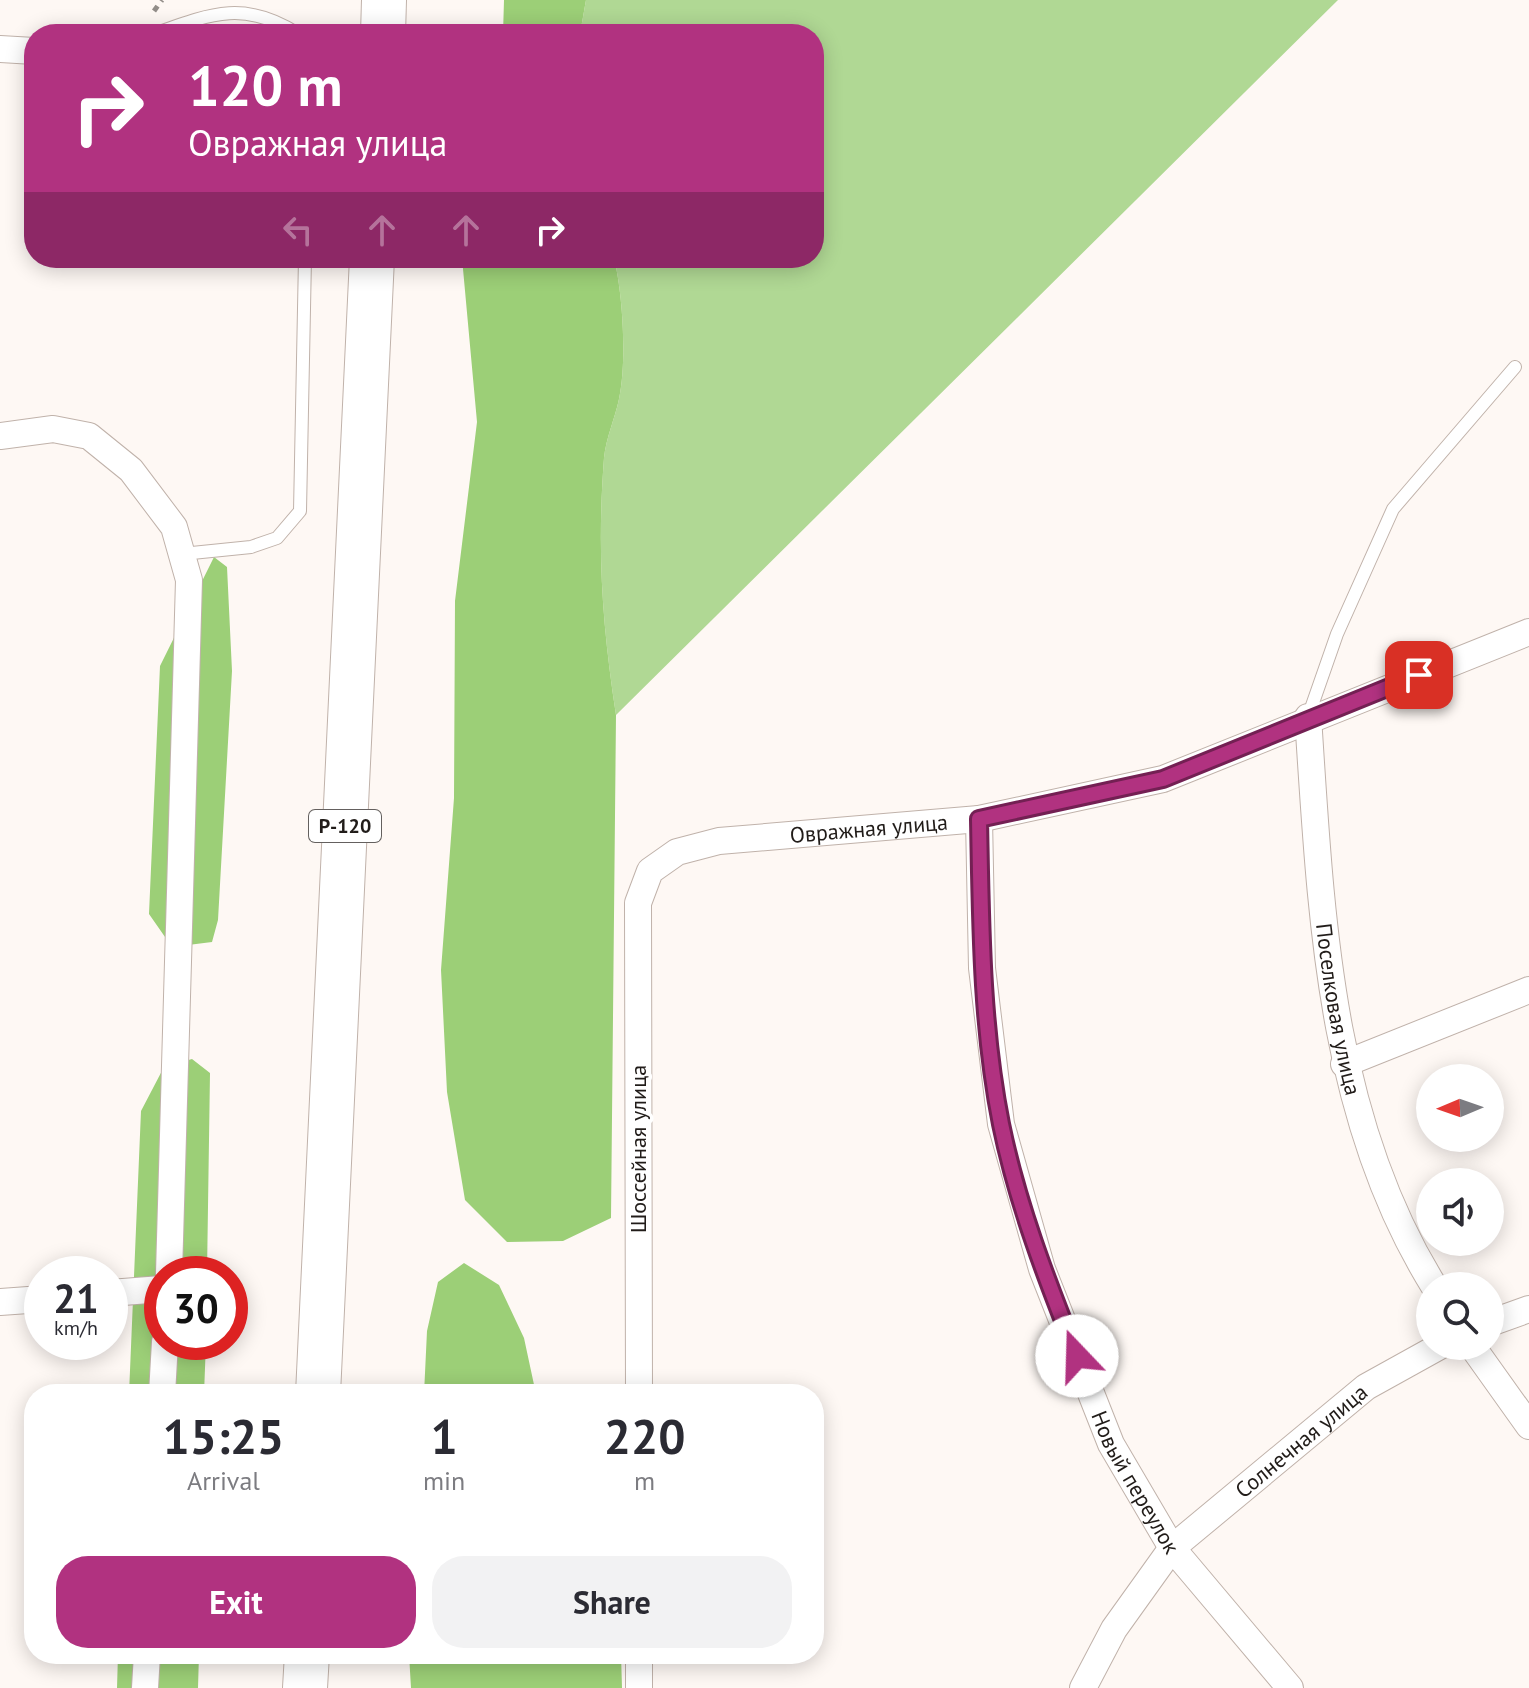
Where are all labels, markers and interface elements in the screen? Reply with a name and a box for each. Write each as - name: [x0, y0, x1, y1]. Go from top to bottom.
- text: 120 m: [188, 49, 343, 121]
- icon: right: [56, 56, 160, 160]
- text: Овражная улица: [188, 119, 447, 166]
- icon: left: [276, 208, 320, 252]
- icon: ahead: [360, 208, 404, 252]
- icon: ahead: [444, 208, 488, 252]
- icon: right: [528, 208, 572, 252]
- pin: [1385, 641, 1453, 709]
- icon: arrive: [1397, 653, 1441, 697]
- street label: Овражная улица: [789, 808, 949, 849]
- road number: Р-120: [309, 810, 381, 842]
- street label: Поселковая улица: [1310, 922, 1368, 1098]
- north arrow: [1416, 1064, 1504, 1152]
- map controls: [1416, 1064, 1504, 1360]
- street label: Шоссейная улица: [624, 1065, 652, 1233]
- button: sound: [1416, 1168, 1504, 1256]
- speed limit sign: 30: [144, 1256, 248, 1360]
- text: 21: [53, 1272, 99, 1324]
- button: search: [1416, 1272, 1504, 1360]
- position arrow: [1035, 1314, 1119, 1398]
- text: km/h: [54, 1315, 98, 1341]
- street label: Солнечная улица: [1229, 1378, 1373, 1504]
- text: 15:25: [163, 1405, 284, 1467]
- text: 1: [430, 1405, 458, 1467]
- text: 220: [604, 1405, 685, 1467]
- street label: Новый переулок: [1085, 1407, 1186, 1559]
- text: Arrival: [187, 1464, 260, 1497]
- text: min: [423, 1464, 465, 1497]
- text: m: [634, 1464, 655, 1497]
- button: Exit: [56, 1556, 416, 1648]
- button: Share: [432, 1556, 792, 1648]

